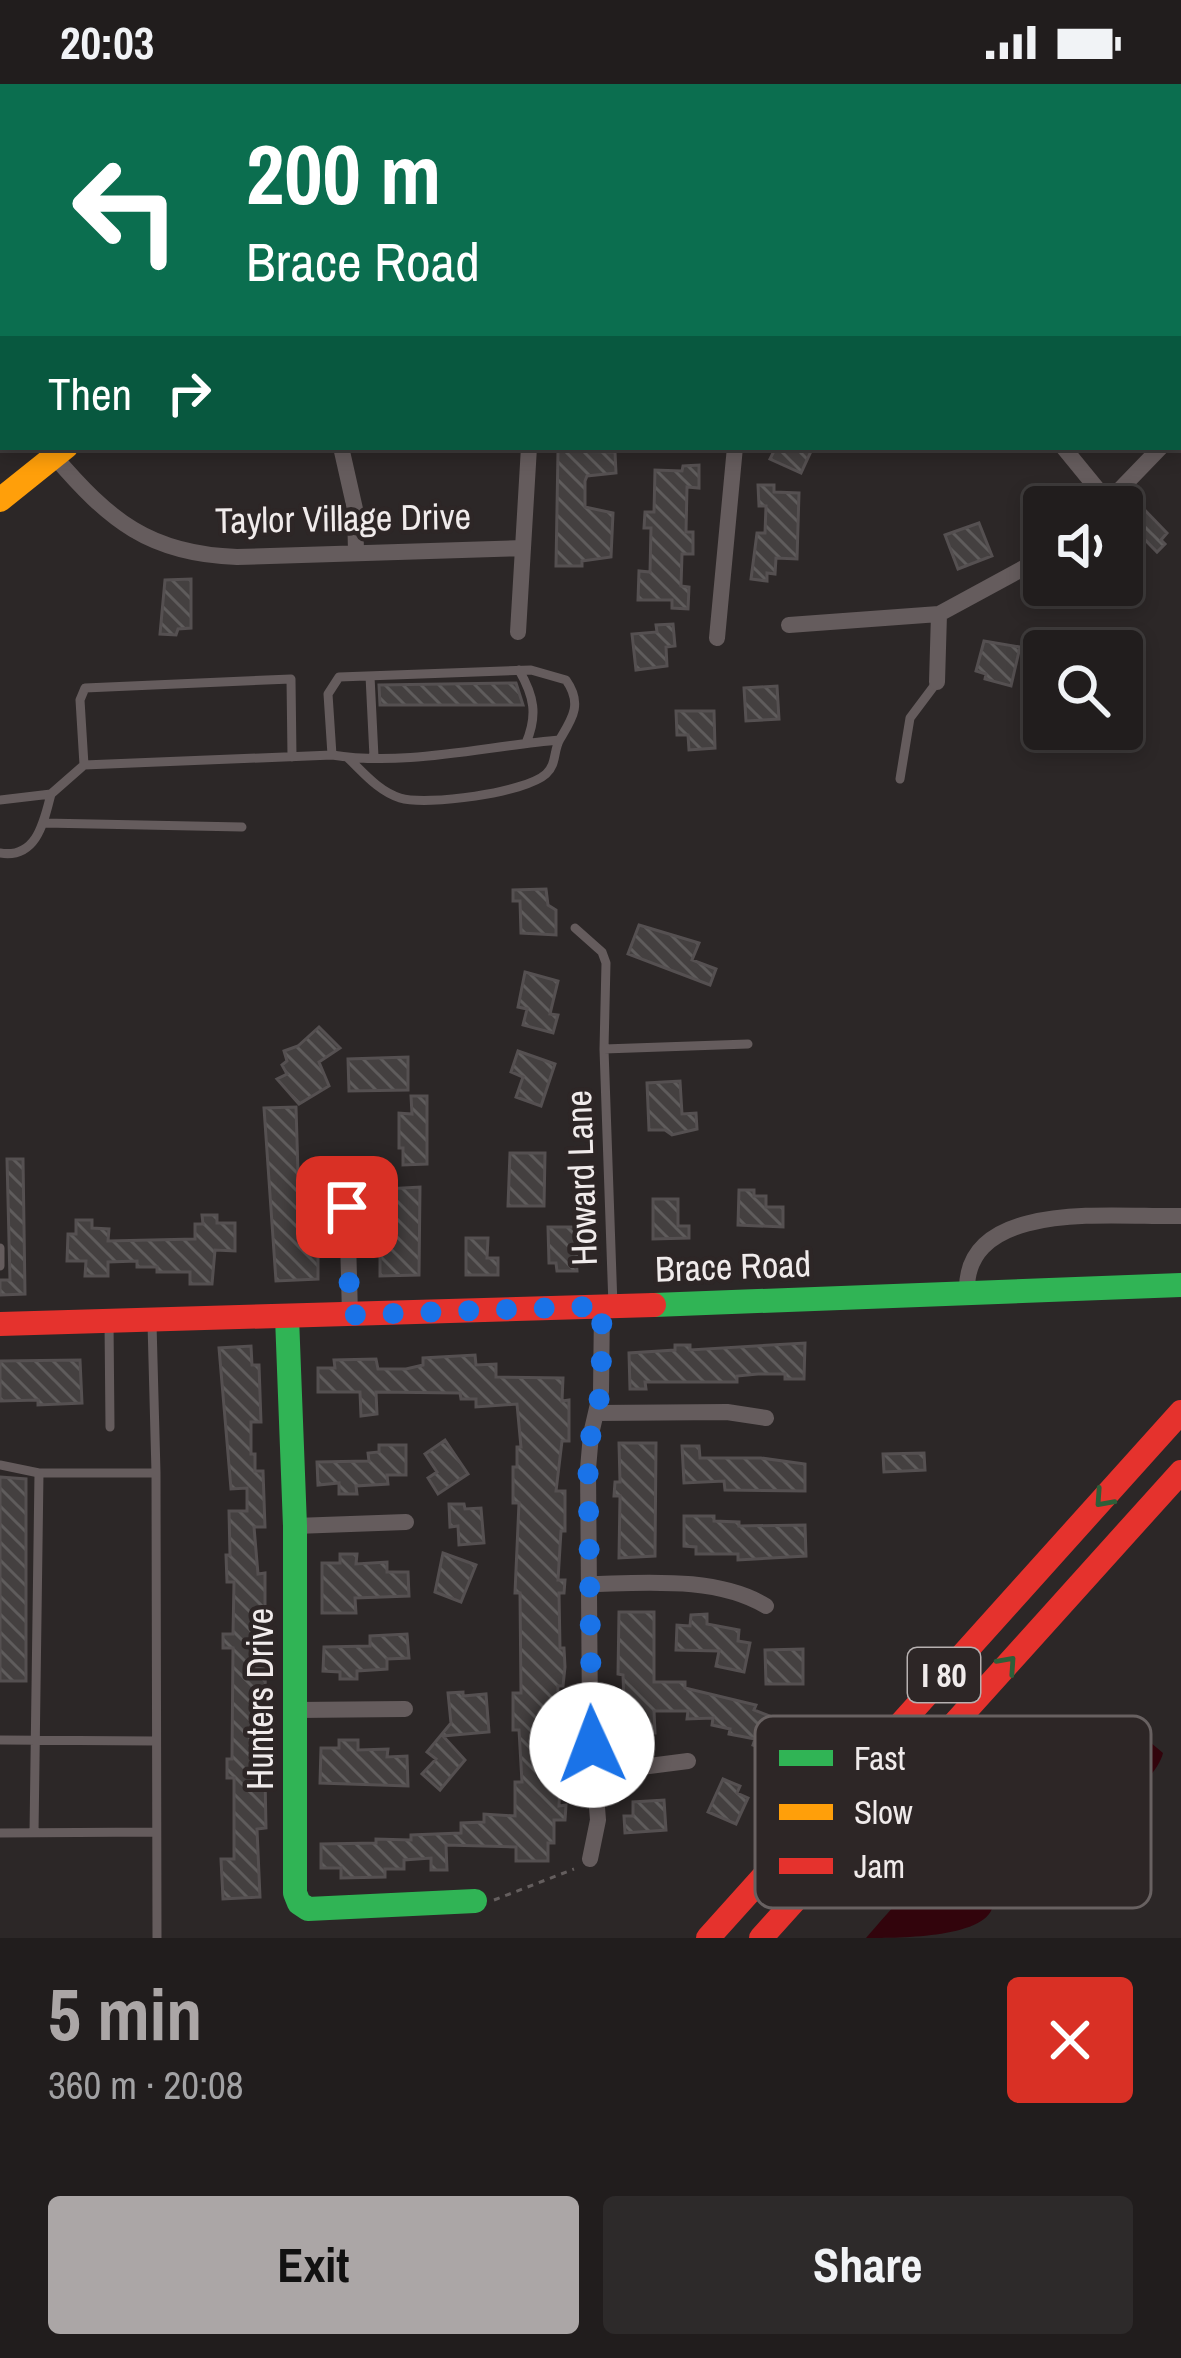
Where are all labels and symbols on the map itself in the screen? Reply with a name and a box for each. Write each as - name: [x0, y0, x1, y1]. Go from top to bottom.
- street label: Taylor Village Drive: [215, 492, 471, 544]
- street label: Howard Lane: [554, 1089, 608, 1267]
- pin: [296, 1156, 398, 1258]
- street label: Brace Road: [654, 1239, 812, 1293]
- one-way arrow: [1096, 1485, 1117, 1506]
- street label: Hunters Drive: [236, 1608, 284, 1790]
- road number: I 80: [908, 1648, 980, 1702]
- one-way arrow: [994, 1656, 1015, 1677]
- position arrow: [529, 1682, 655, 1808]
- legend: [755, 1716, 1151, 1908]
- text: Fast: [854, 1736, 905, 1780]
- text: Slow: [854, 1790, 913, 1834]
- text: Jam: [854, 1844, 905, 1888]

